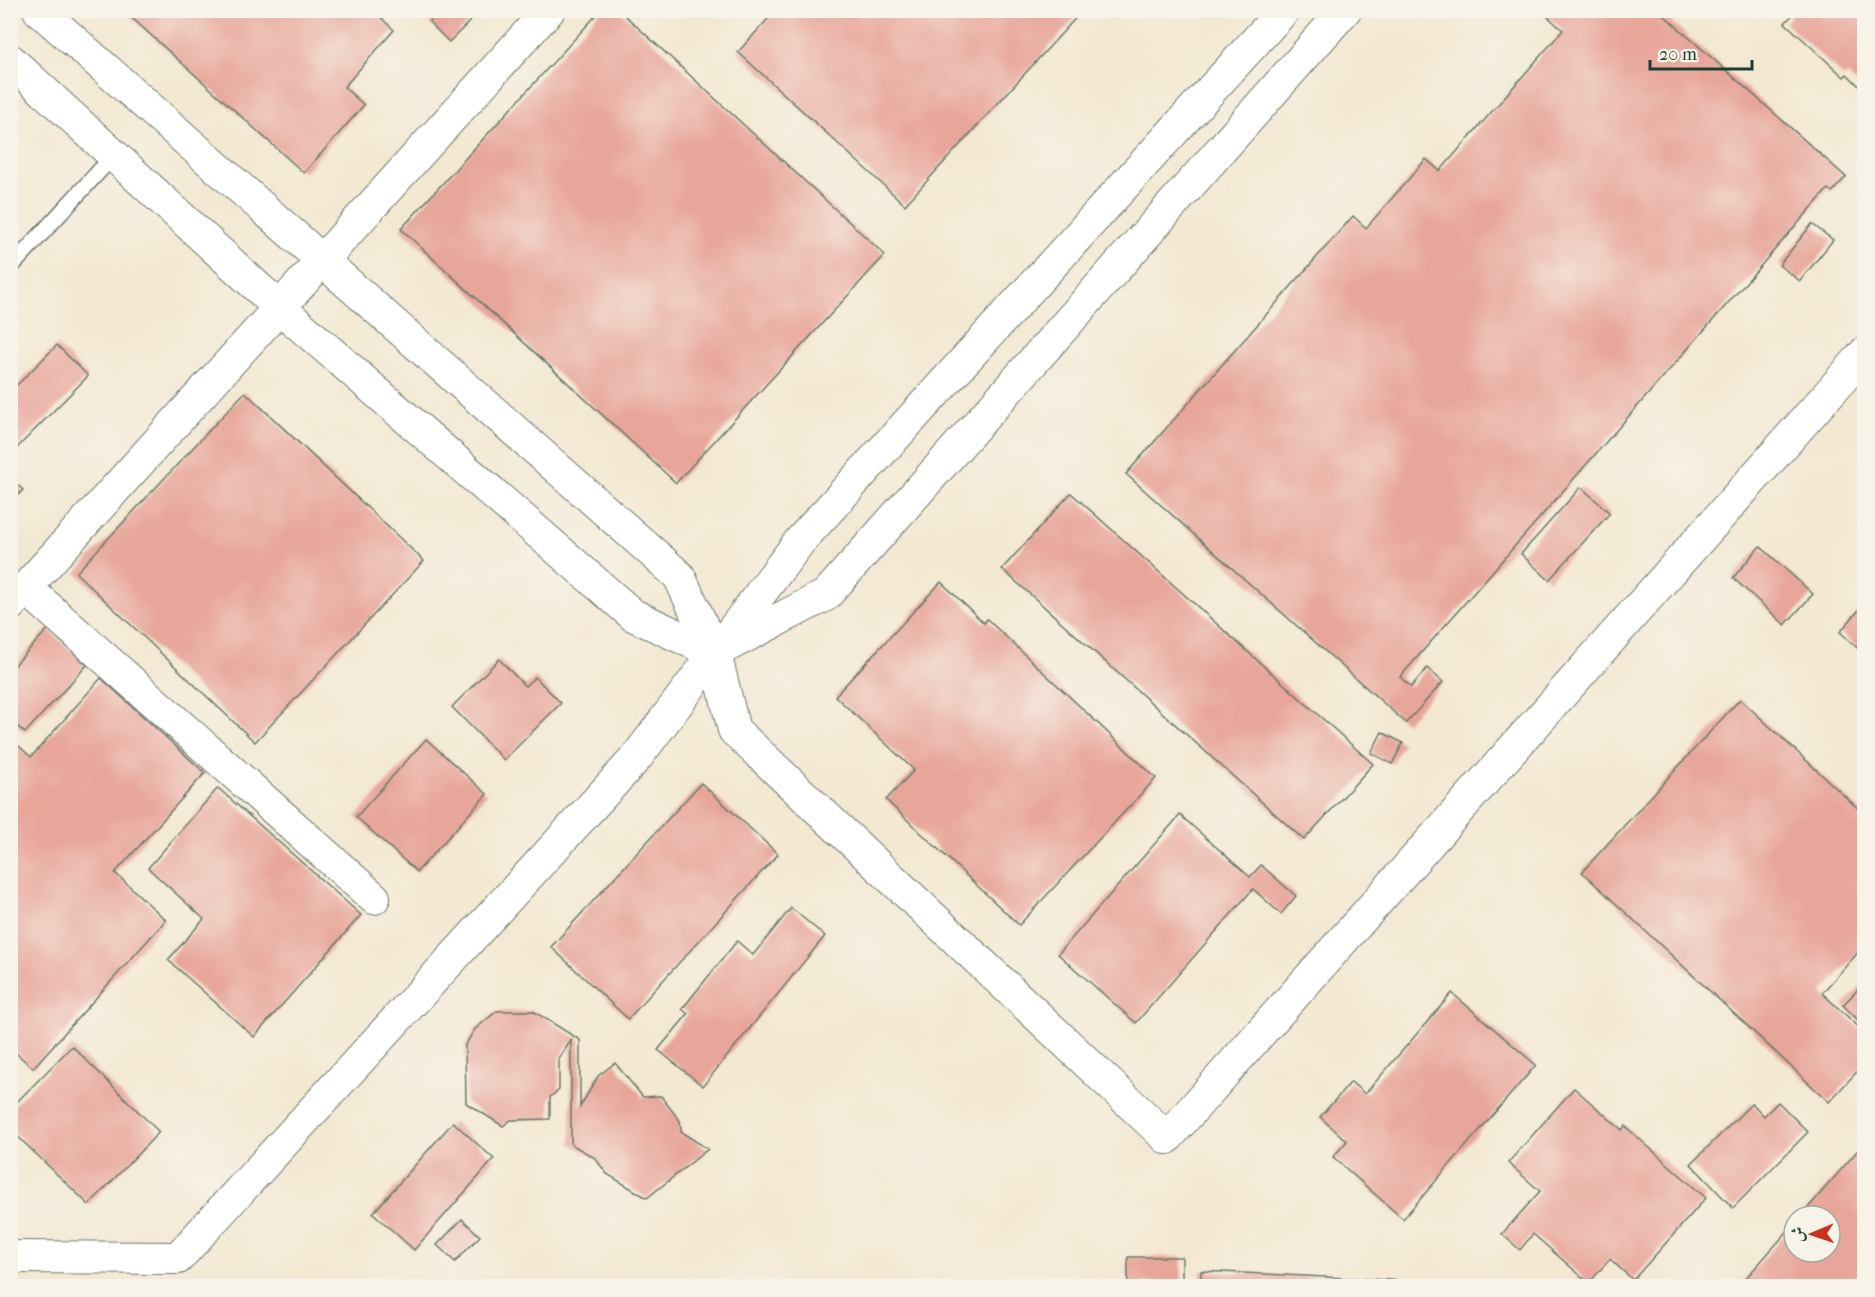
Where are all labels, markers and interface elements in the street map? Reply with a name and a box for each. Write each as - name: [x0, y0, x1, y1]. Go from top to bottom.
- scale bar: [1650, 33, 1752, 71]
- text: 20 m: [1659, 44, 1697, 65]
- north arrow: [1782, 1204, 1842, 1264]
- text: ش: [1788, 1226, 1807, 1243]

